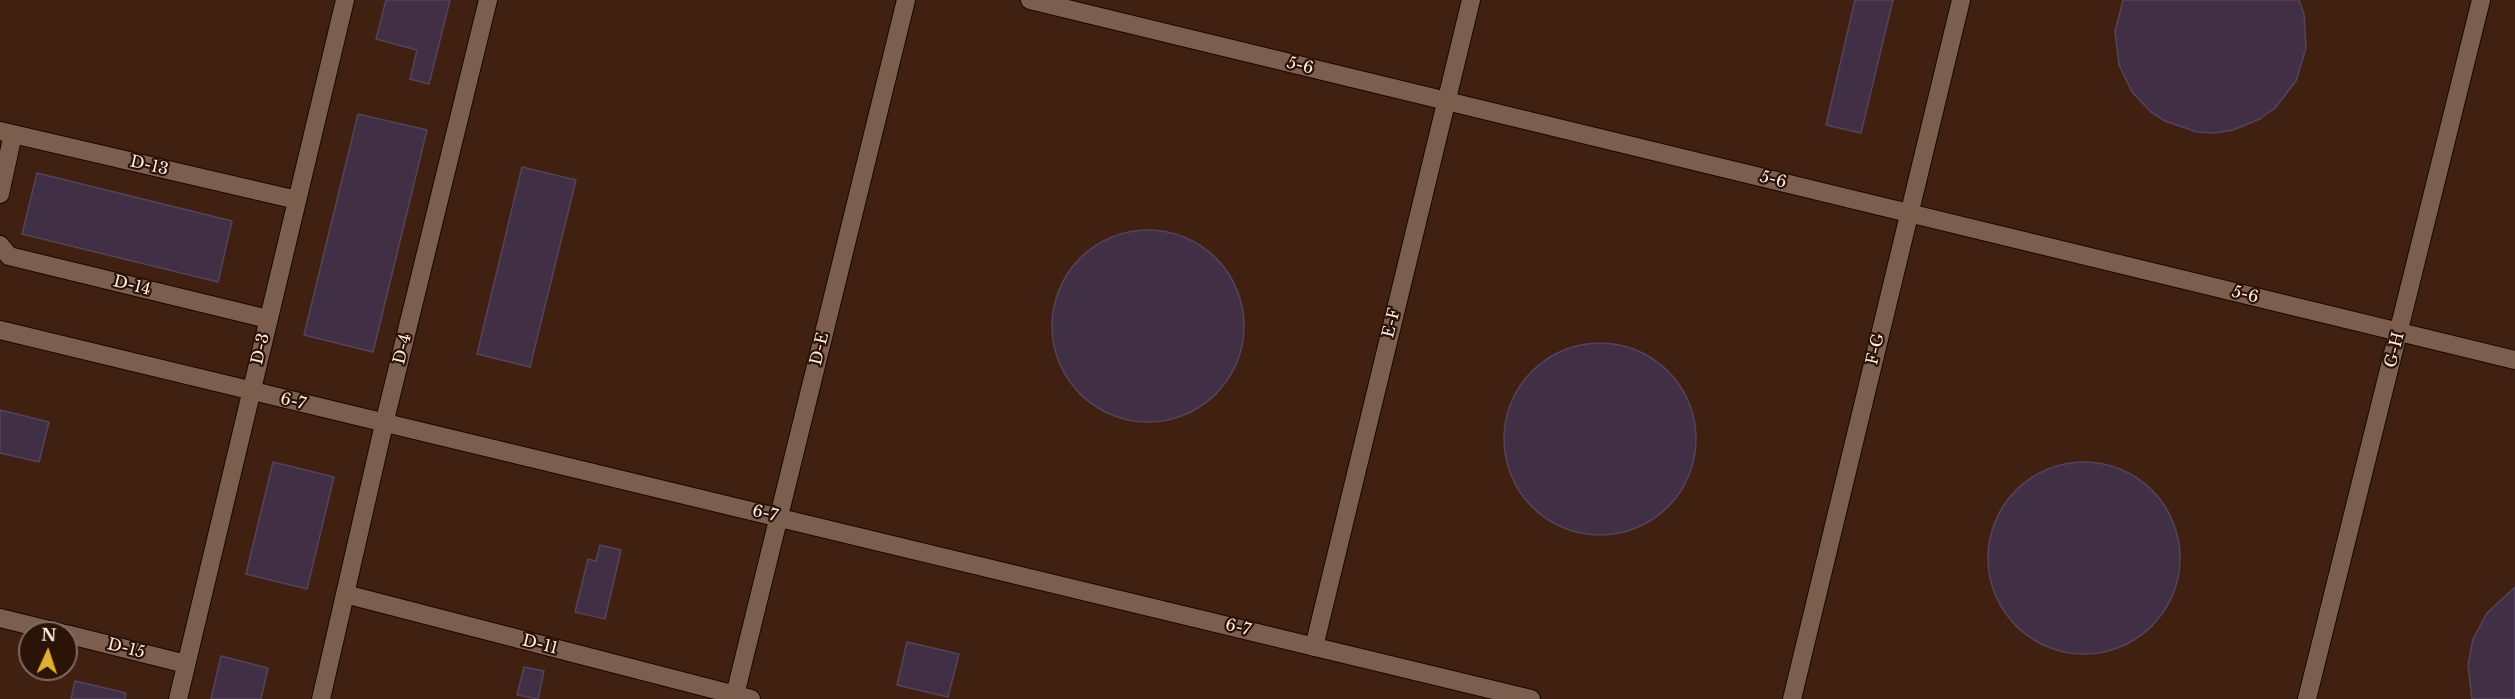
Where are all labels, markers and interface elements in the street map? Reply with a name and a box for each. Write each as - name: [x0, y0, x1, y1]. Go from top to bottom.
- street label: 5-6: [1285, 53, 1315, 79]
- street label: D-13: [128, 152, 170, 180]
- street label: 5-6: [1758, 167, 1788, 193]
- street label: D-14: [111, 272, 153, 300]
- street label: 5-6: [2230, 282, 2260, 308]
- street label: E-F: [1379, 306, 1405, 340]
- street label: G-H: [2381, 330, 2409, 370]
- street label: D-E: [807, 331, 833, 367]
- street label: F-G: [1863, 331, 1889, 367]
- street label: D-3: [248, 332, 274, 366]
- street label: D-4: [390, 332, 416, 366]
- street label: 6-7: [278, 390, 308, 414]
- street label: 6-7: [750, 502, 780, 526]
- street label: 6-7: [1223, 616, 1253, 640]
- north arrow: [18, 621, 78, 681]
- text: N: [41, 625, 57, 645]
- street label: D-11: [520, 631, 560, 659]
- street label: D-15: [105, 635, 147, 663]

